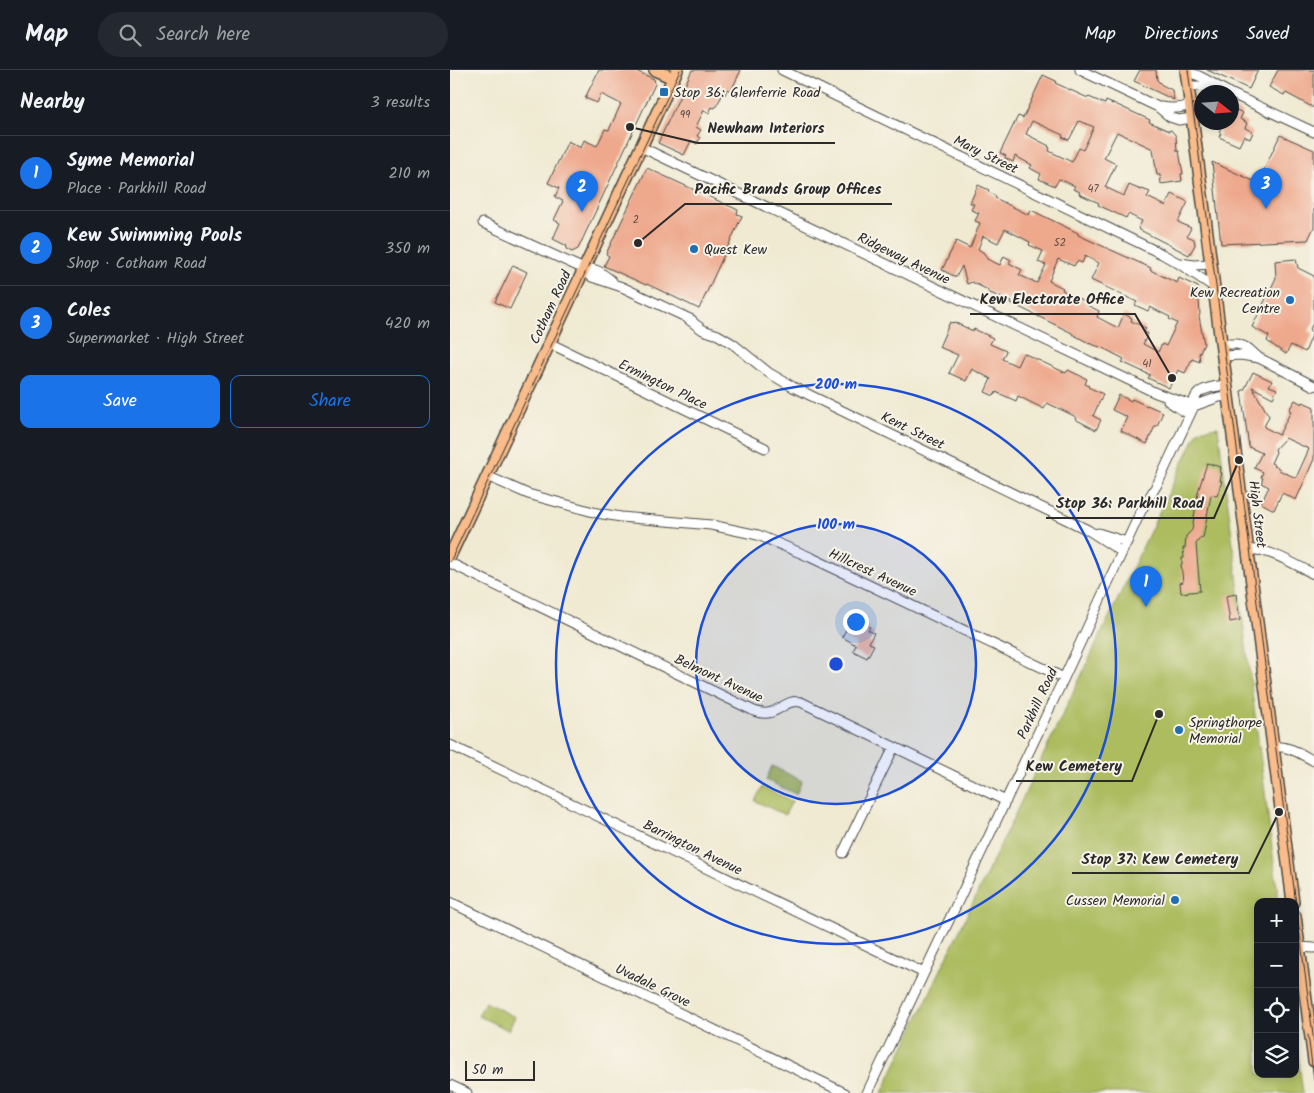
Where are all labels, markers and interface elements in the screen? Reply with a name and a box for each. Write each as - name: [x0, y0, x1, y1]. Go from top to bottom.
- search box: [98, 12, 448, 57]
- text: Map: [25, 15, 68, 54]
- text: Search here: [156, 20, 250, 50]
- text: Map: [1084, 20, 1116, 49]
- text: Directions: [1144, 20, 1218, 49]
- text: Saved: [1246, 20, 1289, 49]
- icon: search: [116, 21, 144, 49]
- place label: Stop 36: Glenferrie Road: [674, 82, 821, 104]
- north arrow: [1194, 85, 1239, 130]
- text: Nearby: [20, 86, 85, 119]
- marker: Stop 36: Glenferrie Road: [658, 86, 670, 98]
- text: 3 results: [371, 90, 430, 115]
- house number: 99: [680, 106, 691, 124]
- callout: Newham Interiors: [698, 113, 835, 143]
- text: Newham Interiors: [707, 117, 825, 141]
- street label: Mary Street: [949, 130, 1022, 180]
- text: Syme Memorial: [67, 146, 194, 176]
- text: 1: [34, 161, 38, 186]
- text: 210 m: [389, 161, 430, 186]
- pin: 3: [1250, 168, 1282, 209]
- pin: 2: [566, 171, 598, 212]
- callout: Pacific Brands Group Offices: [685, 174, 892, 204]
- text: Place · Parkhill Road: [67, 176, 206, 201]
- text: Pacific Brands Group Offices: [694, 178, 882, 202]
- house number: 47: [1087, 180, 1099, 198]
- house number: 2: [633, 211, 639, 229]
- text: Kew Swimming Pools: [67, 221, 242, 251]
- street label: Ridgeway Avenue: [853, 227, 954, 291]
- house number: 52: [1054, 234, 1066, 252]
- text: 2: [31, 236, 41, 261]
- text: 350 m: [385, 236, 430, 261]
- place label: Quest Kew: [704, 239, 768, 261]
- marker: Quest Kew: [688, 243, 700, 255]
- text: Shop · Cotham Road: [67, 251, 206, 276]
- street label: Cotham Road: [524, 266, 578, 348]
- place label: Kew Recreation Centre: [1190, 282, 1281, 320]
- callout: Kew Electorate Office: [970, 284, 1135, 314]
- text: Kew Electorate Office: [980, 288, 1125, 312]
- marker: Kew Recreation Centre: [1284, 294, 1296, 306]
- text: Coles: [67, 296, 111, 326]
- text: 3: [32, 311, 40, 336]
- text: 420 m: [385, 311, 430, 336]
- text: Supermarket · High Street: [67, 326, 244, 351]
- street label: Ermington Place: [614, 354, 711, 416]
- house number: 41: [1142, 355, 1152, 373]
- text: 200 m: [815, 373, 857, 397]
- button: Save: [20, 375, 220, 428]
- button: Share: [230, 375, 430, 428]
- street label: Kent Street: [877, 406, 949, 456]
- street label: High Street: [1242, 479, 1272, 550]
- callout: Stop 36: Parkhill Road: [1046, 488, 1214, 518]
- text: Stop 36: Parkhill Road: [1056, 492, 1205, 516]
- text: 100 m: [817, 513, 855, 537]
- street label: Hillcrest Avenue: [825, 543, 921, 603]
- pin: 1: [1130, 566, 1162, 607]
- your location: [843, 609, 869, 635]
- street label: Belmont Avenue: [670, 649, 767, 709]
- centre of rings: [827, 655, 845, 673]
- street label: Parkhill Road: [1012, 663, 1065, 743]
- place label: Springthorpe Memorial: [1189, 712, 1263, 750]
- marker: Springthorpe Memorial: [1173, 724, 1185, 736]
- callout: Kew Cemetery: [1016, 751, 1132, 781]
- text: Kew Cemetery: [1026, 755, 1122, 779]
- street label: Barrington Avenue: [639, 814, 747, 882]
- callout: Stop 37: Kew Cemetery: [1072, 843, 1249, 873]
- text: Stop 37: Kew Cemetery: [1082, 848, 1239, 872]
- place label: Cussen Memorial: [1066, 890, 1166, 912]
- marker: Cussen Memorial: [1169, 894, 1181, 906]
- map controls: [1254, 898, 1299, 1078]
- button: +: [1254, 898, 1299, 943]
- button: −: [1254, 943, 1299, 988]
- street label: Uvadale Grove: [611, 958, 695, 1014]
- button: locate: [1254, 988, 1299, 1033]
- button: layers: [1254, 1033, 1299, 1078]
- scale bar: [465, 1058, 535, 1081]
- text: 50 m: [472, 1059, 503, 1081]

